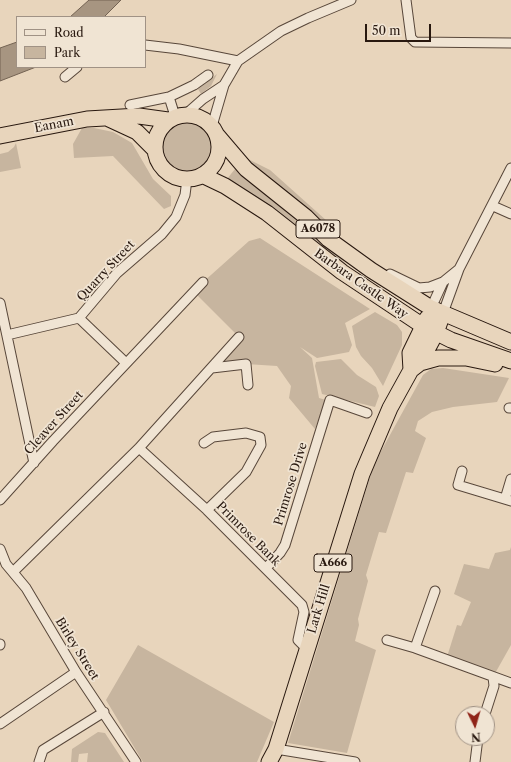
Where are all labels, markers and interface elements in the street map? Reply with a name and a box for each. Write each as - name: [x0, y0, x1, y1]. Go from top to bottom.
- legend: [16, 16, 146, 68]
- scale bar: [367, 16, 433, 42]
- text: 50 m: [372, 23, 401, 38]
- text: Road: [54, 25, 84, 40]
- text: Park: [54, 45, 80, 60]
- street label: Eanam: [33, 114, 75, 136]
- road number: A6078: [296, 220, 340, 238]
- street label: Quarry Street: [74, 238, 138, 304]
- street label: Barbara Castle Way: [311, 246, 411, 322]
- street label: Cleaver Street: [22, 388, 86, 458]
- street label: Primrose Drive: [271, 441, 311, 527]
- street label: Primrose Bank: [213, 499, 283, 569]
- road number: A666: [314, 554, 352, 572]
- street label: Lark Hill: [305, 583, 333, 635]
- street label: Birley Street: [52, 615, 102, 683]
- north arrow: [455, 706, 495, 746]
- text: N: [471, 730, 481, 744]

